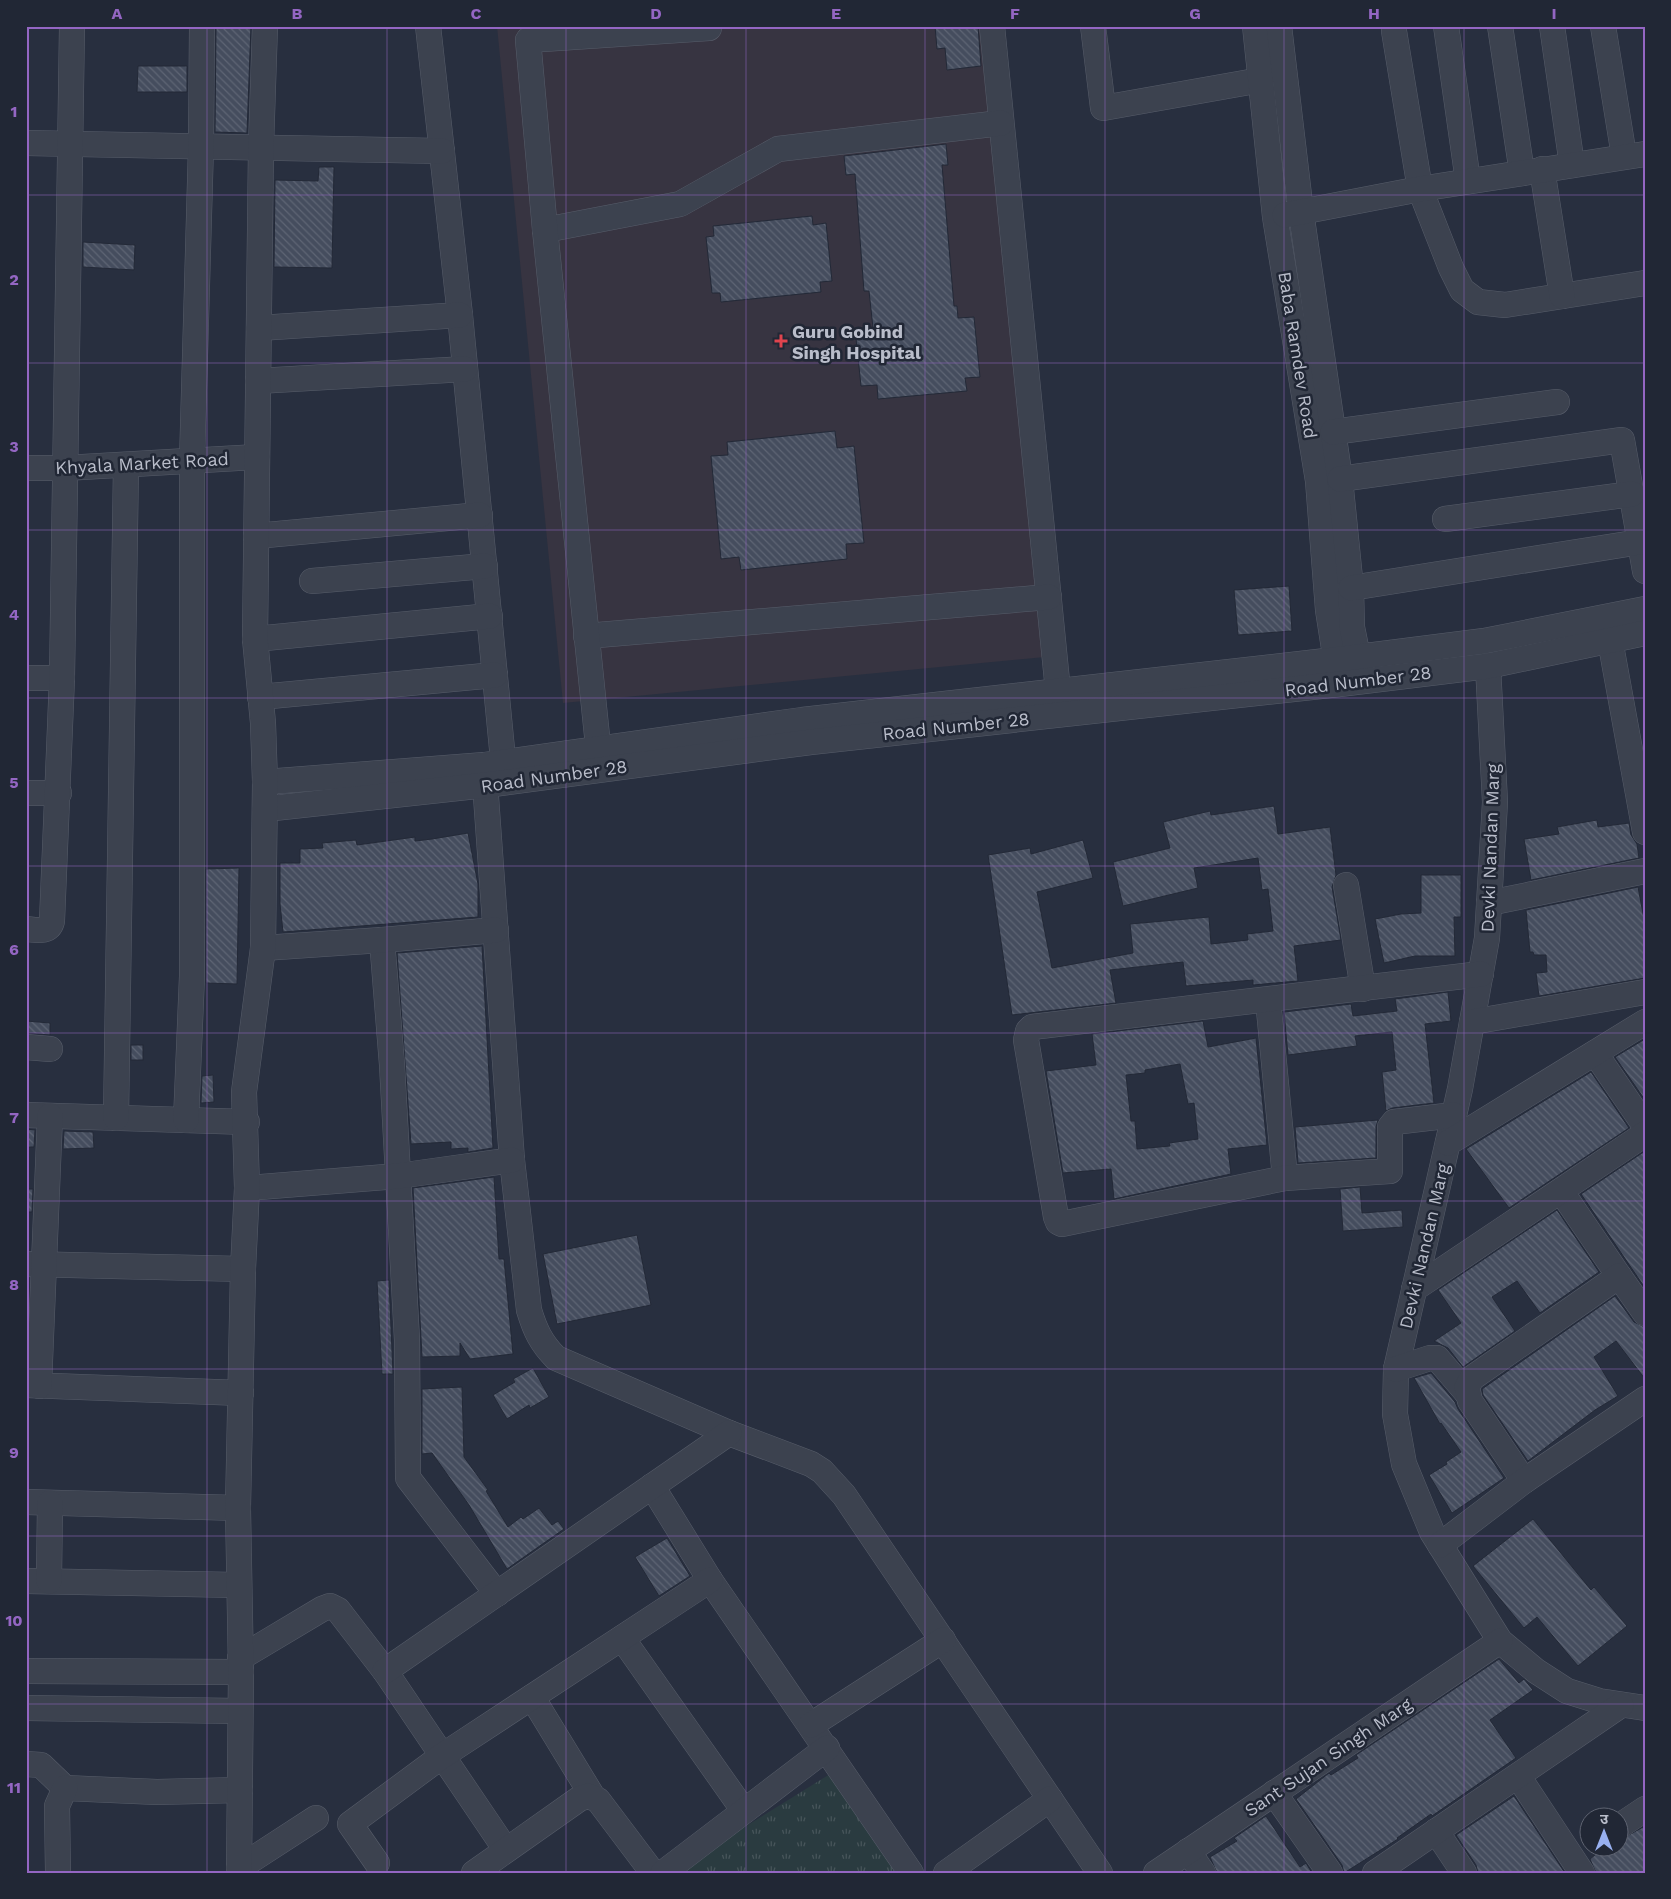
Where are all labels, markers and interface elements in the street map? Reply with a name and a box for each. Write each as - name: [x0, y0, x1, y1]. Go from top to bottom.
- text: A: [112, 4, 123, 23]
- text: B: [292, 4, 303, 23]
- text: C: [471, 4, 482, 23]
- text: D: [650, 4, 662, 23]
- text: E: [831, 4, 841, 23]
- text: F: [1010, 4, 1020, 23]
- text: G: [1189, 4, 1201, 23]
- text: H: [1368, 4, 1380, 23]
- text: I: [1551, 4, 1557, 23]
- text: 1: [11, 102, 17, 121]
- text: 2: [9, 270, 19, 289]
- street label: Baba Ramdev Road: [1274, 270, 1322, 440]
- place label: Guru Gobind Singh Hospital: [792, 321, 921, 363]
- marker: Guru Gobind Singh Hospital: [774, 334, 788, 348]
- text: 3: [9, 437, 19, 456]
- street label: Khyala Market Road: [55, 448, 229, 478]
- text: 4: [9, 605, 19, 624]
- street label: Road Number 28: [1283, 662, 1433, 700]
- street label: Road Number 28: [881, 708, 1031, 744]
- street label: Road Number 28: [479, 755, 629, 797]
- street label: Devki Nandan Marg: [1477, 763, 1503, 933]
- text: 5: [9, 773, 19, 792]
- text: 6: [9, 940, 19, 959]
- text: 7: [9, 1108, 19, 1127]
- street label: Devki Nandan Marg: [1395, 1161, 1453, 1331]
- text: 8: [9, 1275, 19, 1294]
- text: 9: [9, 1443, 19, 1462]
- text: 10: [5, 1611, 23, 1630]
- street label: Sant Sujan Singh Marg: [1240, 1693, 1416, 1821]
- text: 11: [7, 1778, 21, 1797]
- north arrow: [1578, 1806, 1628, 1856]
- text: उ: [1600, 1811, 1609, 1827]

